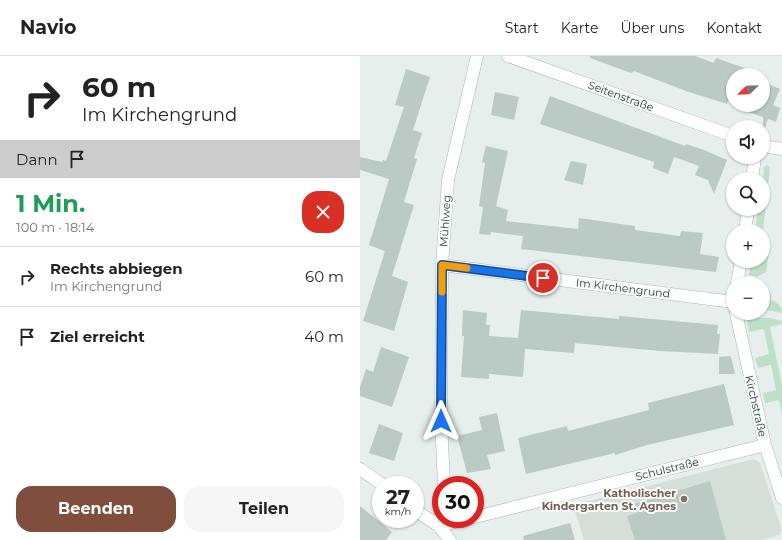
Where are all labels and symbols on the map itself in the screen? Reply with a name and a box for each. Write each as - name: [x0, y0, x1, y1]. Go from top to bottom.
- north arrow: [726, 68, 770, 112]
- street label: Seitenstraße: [586, 78, 656, 114]
- street label: Mühlweg: [436, 195, 454, 247]
- pin: [526, 261, 560, 295]
- street label: Im Kirchengrund: [575, 275, 671, 301]
- street label: Kirchstraße: [742, 374, 770, 439]
- position arrow: [420, 400, 462, 442]
- street label: Schulstraße: [634, 454, 701, 484]
- speed limit sign: 30: [432, 476, 484, 528]
- place label: Katholischer Kindergarten St. Agnes: [542, 486, 676, 513]
- marker: Katholischer Kindergarten St. Agnes: [679, 494, 689, 504]

